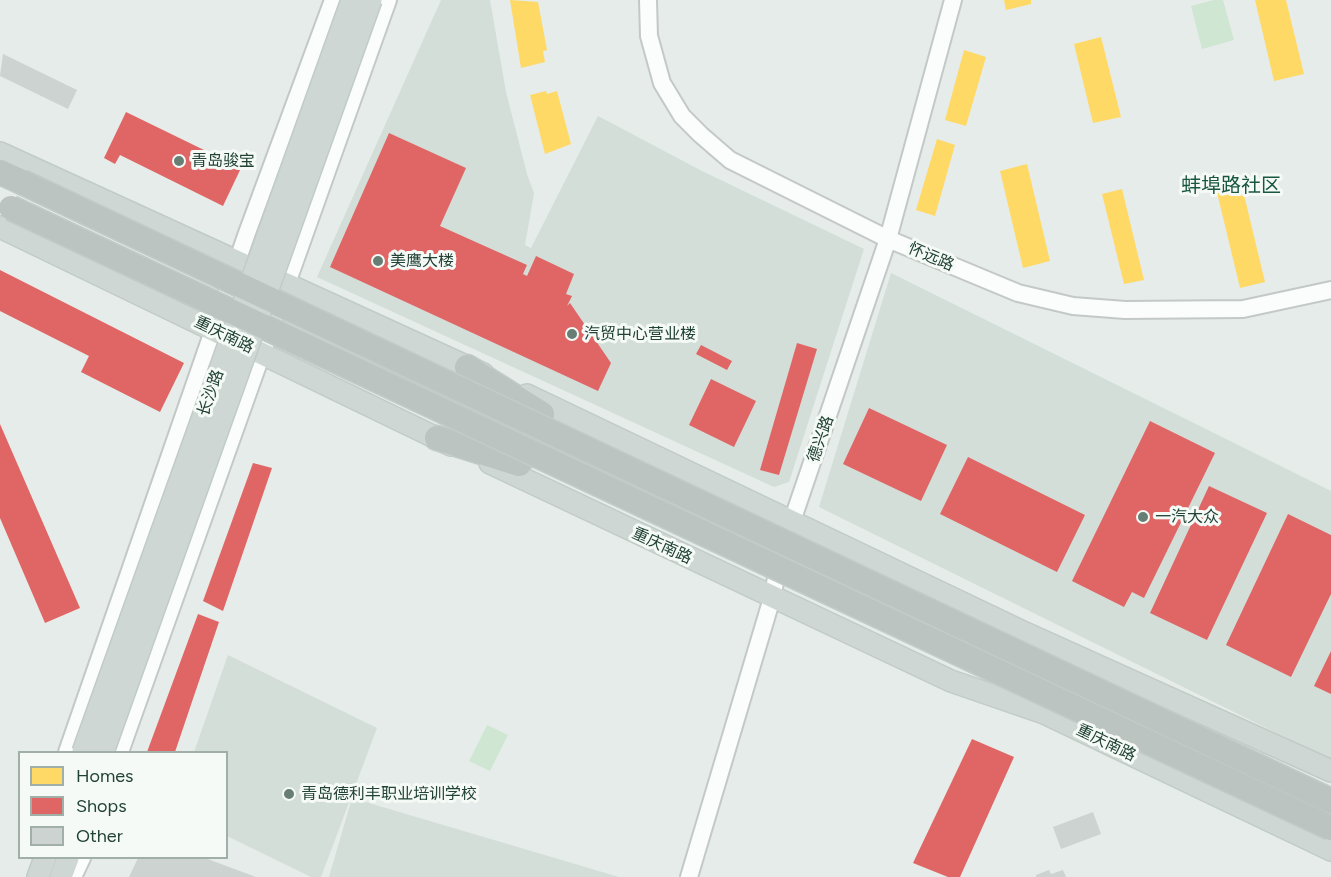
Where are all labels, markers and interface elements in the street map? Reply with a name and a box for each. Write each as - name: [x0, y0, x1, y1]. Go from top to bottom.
- place label: 青岛骏宝: [191, 151, 255, 171]
- marker: 青岛骏宝: [172, 154, 186, 168]
- district label: 蚌埠路社区: [1181, 174, 1281, 198]
- street label: 怀远路: [905, 239, 957, 275]
- place label: 美鹰大楼: [390, 251, 454, 271]
- marker: 美鹰大楼: [371, 254, 385, 268]
- street label: 重庆南路: [191, 312, 257, 358]
- place label: 汽贸中心营业楼: [584, 324, 696, 344]
- marker: 汽贸中心营业楼: [565, 327, 579, 341]
- street label: 长沙路: [194, 367, 228, 419]
- street label: 德兴路: [804, 413, 838, 465]
- place label: 一汽大众: [1155, 507, 1219, 527]
- marker: 一汽大众: [1136, 510, 1150, 524]
- street label: 重庆南路: [629, 524, 695, 568]
- street label: 重庆南路: [1073, 720, 1139, 766]
- legend: [18, 751, 228, 859]
- text: Homes: [76, 765, 134, 787]
- place label: 青岛德利丰职业培训学校: [301, 784, 477, 804]
- marker: 青岛德利丰职业培训学校: [282, 787, 296, 801]
- text: Shops: [76, 795, 127, 817]
- text: Other: [76, 825, 123, 847]

